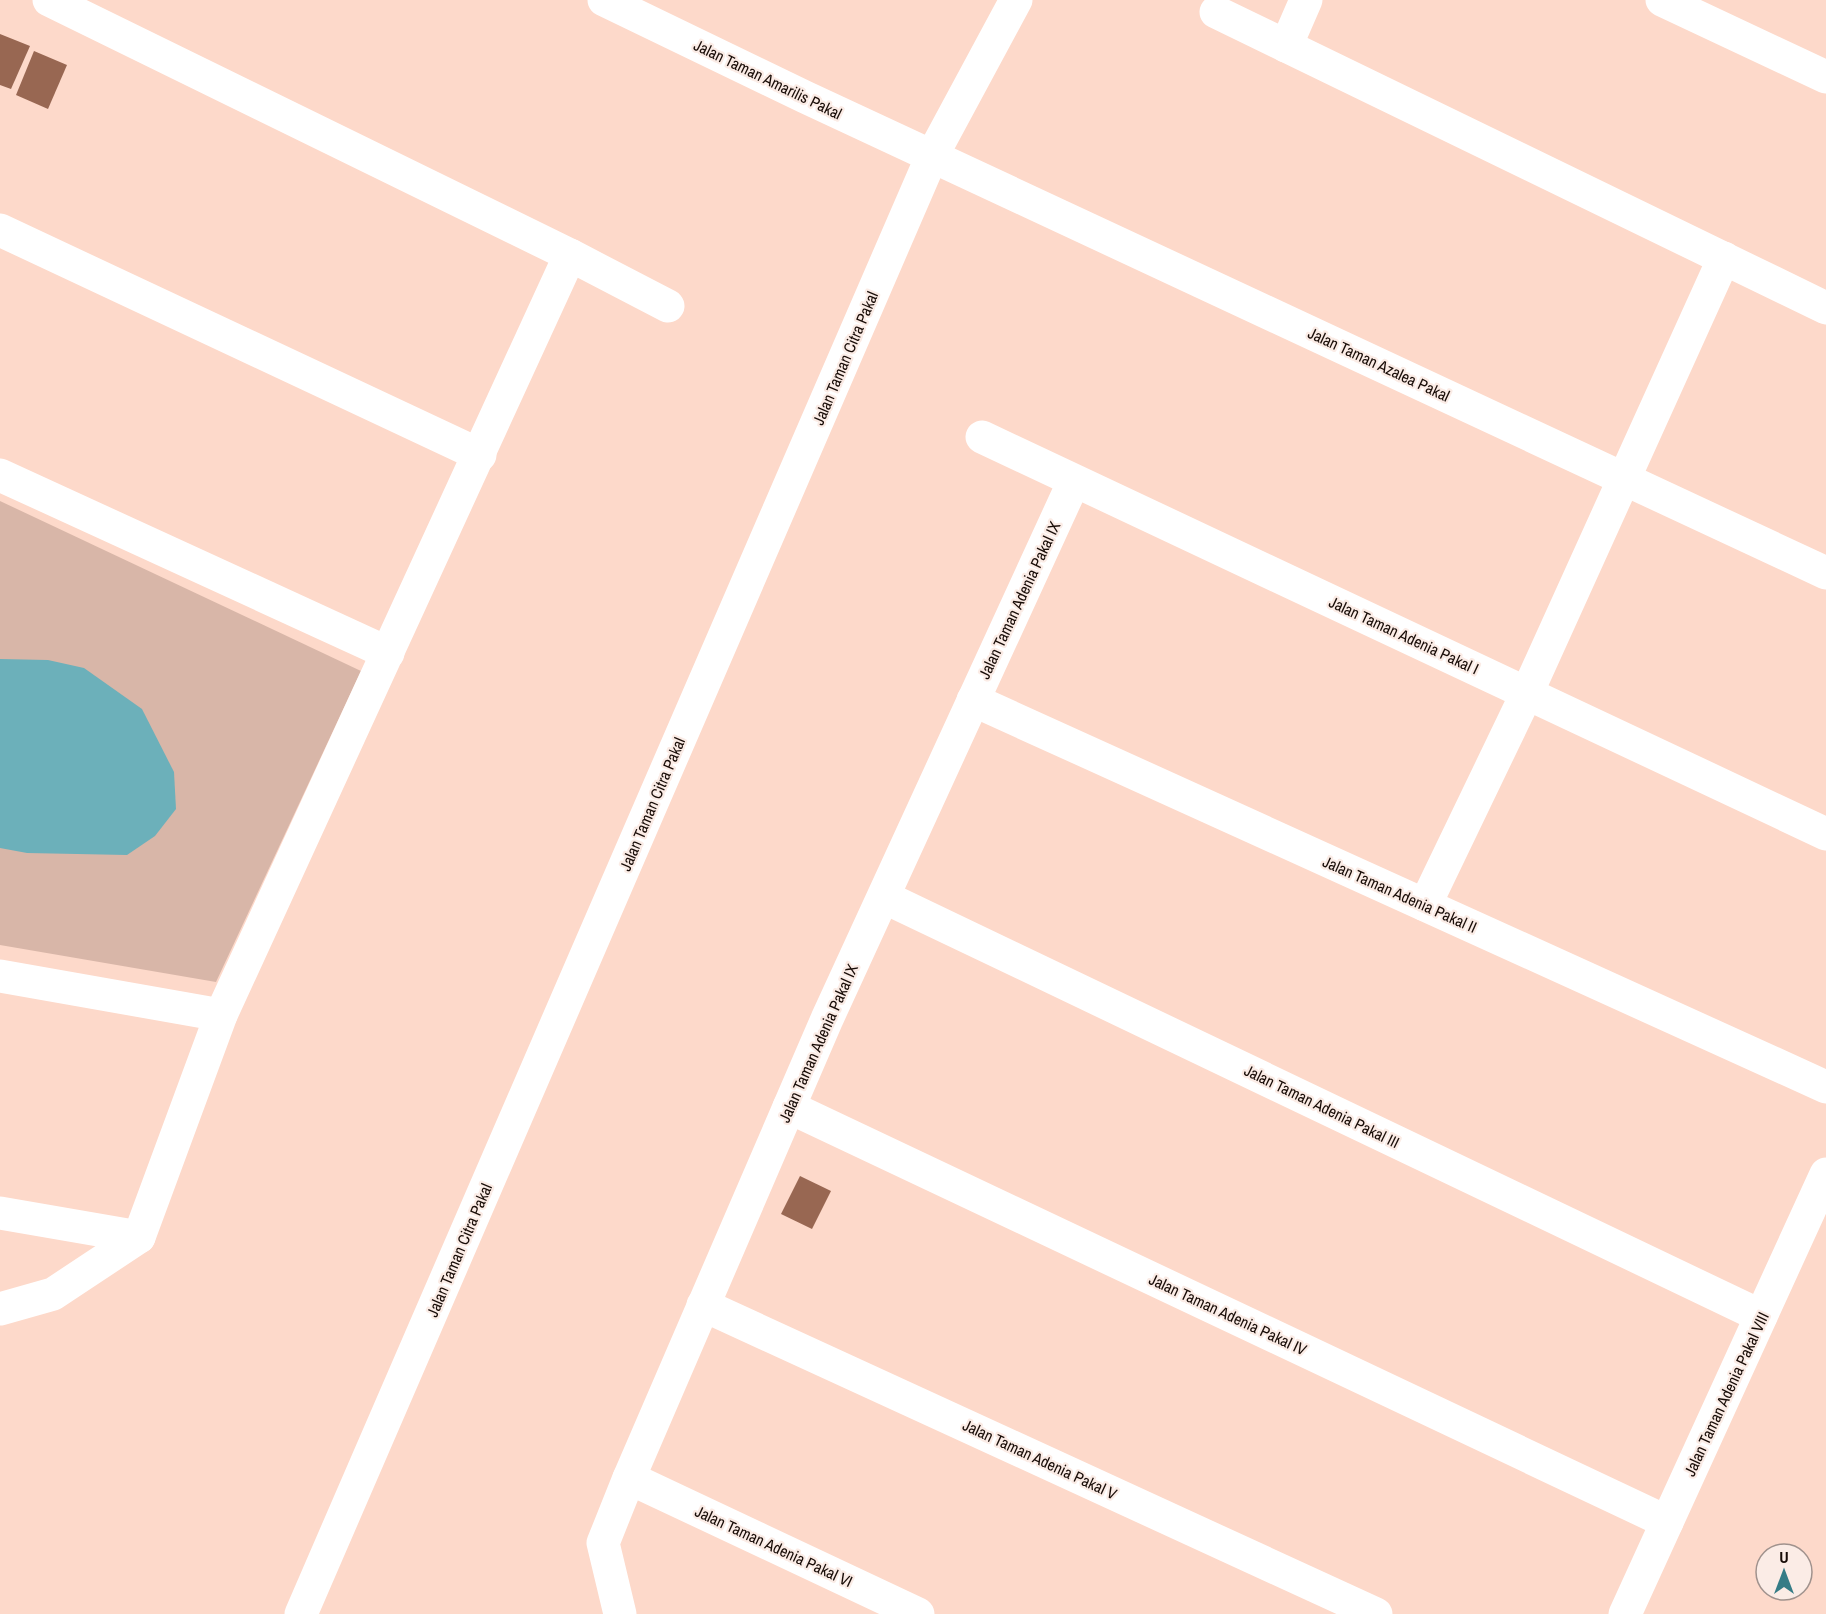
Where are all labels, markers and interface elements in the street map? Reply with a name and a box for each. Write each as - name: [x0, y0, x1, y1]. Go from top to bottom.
- street label: Jalan Taman Amarilis Pakal: [690, 34, 846, 124]
- street label: Jalan Taman Citra Pakal: [807, 288, 883, 428]
- street label: Jalan Taman Azalea Pakal: [1305, 322, 1453, 407]
- street label: Jalan Taman Adenia Pakal IX: [973, 517, 1065, 682]
- street label: Jalan Taman Adenia Pakal I: [1326, 591, 1482, 679]
- street label: Jalan Taman Citra Pakal: [614, 734, 690, 874]
- street label: Jalan Taman Adenia Pakal II: [1320, 850, 1480, 938]
- street label: Jalan Taman Adenia Pakal IX: [773, 960, 863, 1126]
- street label: Jalan Taman Adenia Pakal III: [1241, 1059, 1403, 1153]
- street label: Jalan Taman Citra Pakal: [421, 1180, 497, 1320]
- street label: Jalan Taman Adenia Pakal IV: [1146, 1268, 1311, 1360]
- street label: Jalan Taman Adenia Pakal VIII: [1678, 1308, 1774, 1480]
- street label: Jalan Taman Adenia Pakal V: [959, 1414, 1121, 1505]
- street label: Jalan Taman Adenia Pakal VI: [692, 1500, 856, 1592]
- north arrow: [1754, 1542, 1814, 1602]
- text: U: [1779, 1546, 1789, 1568]

